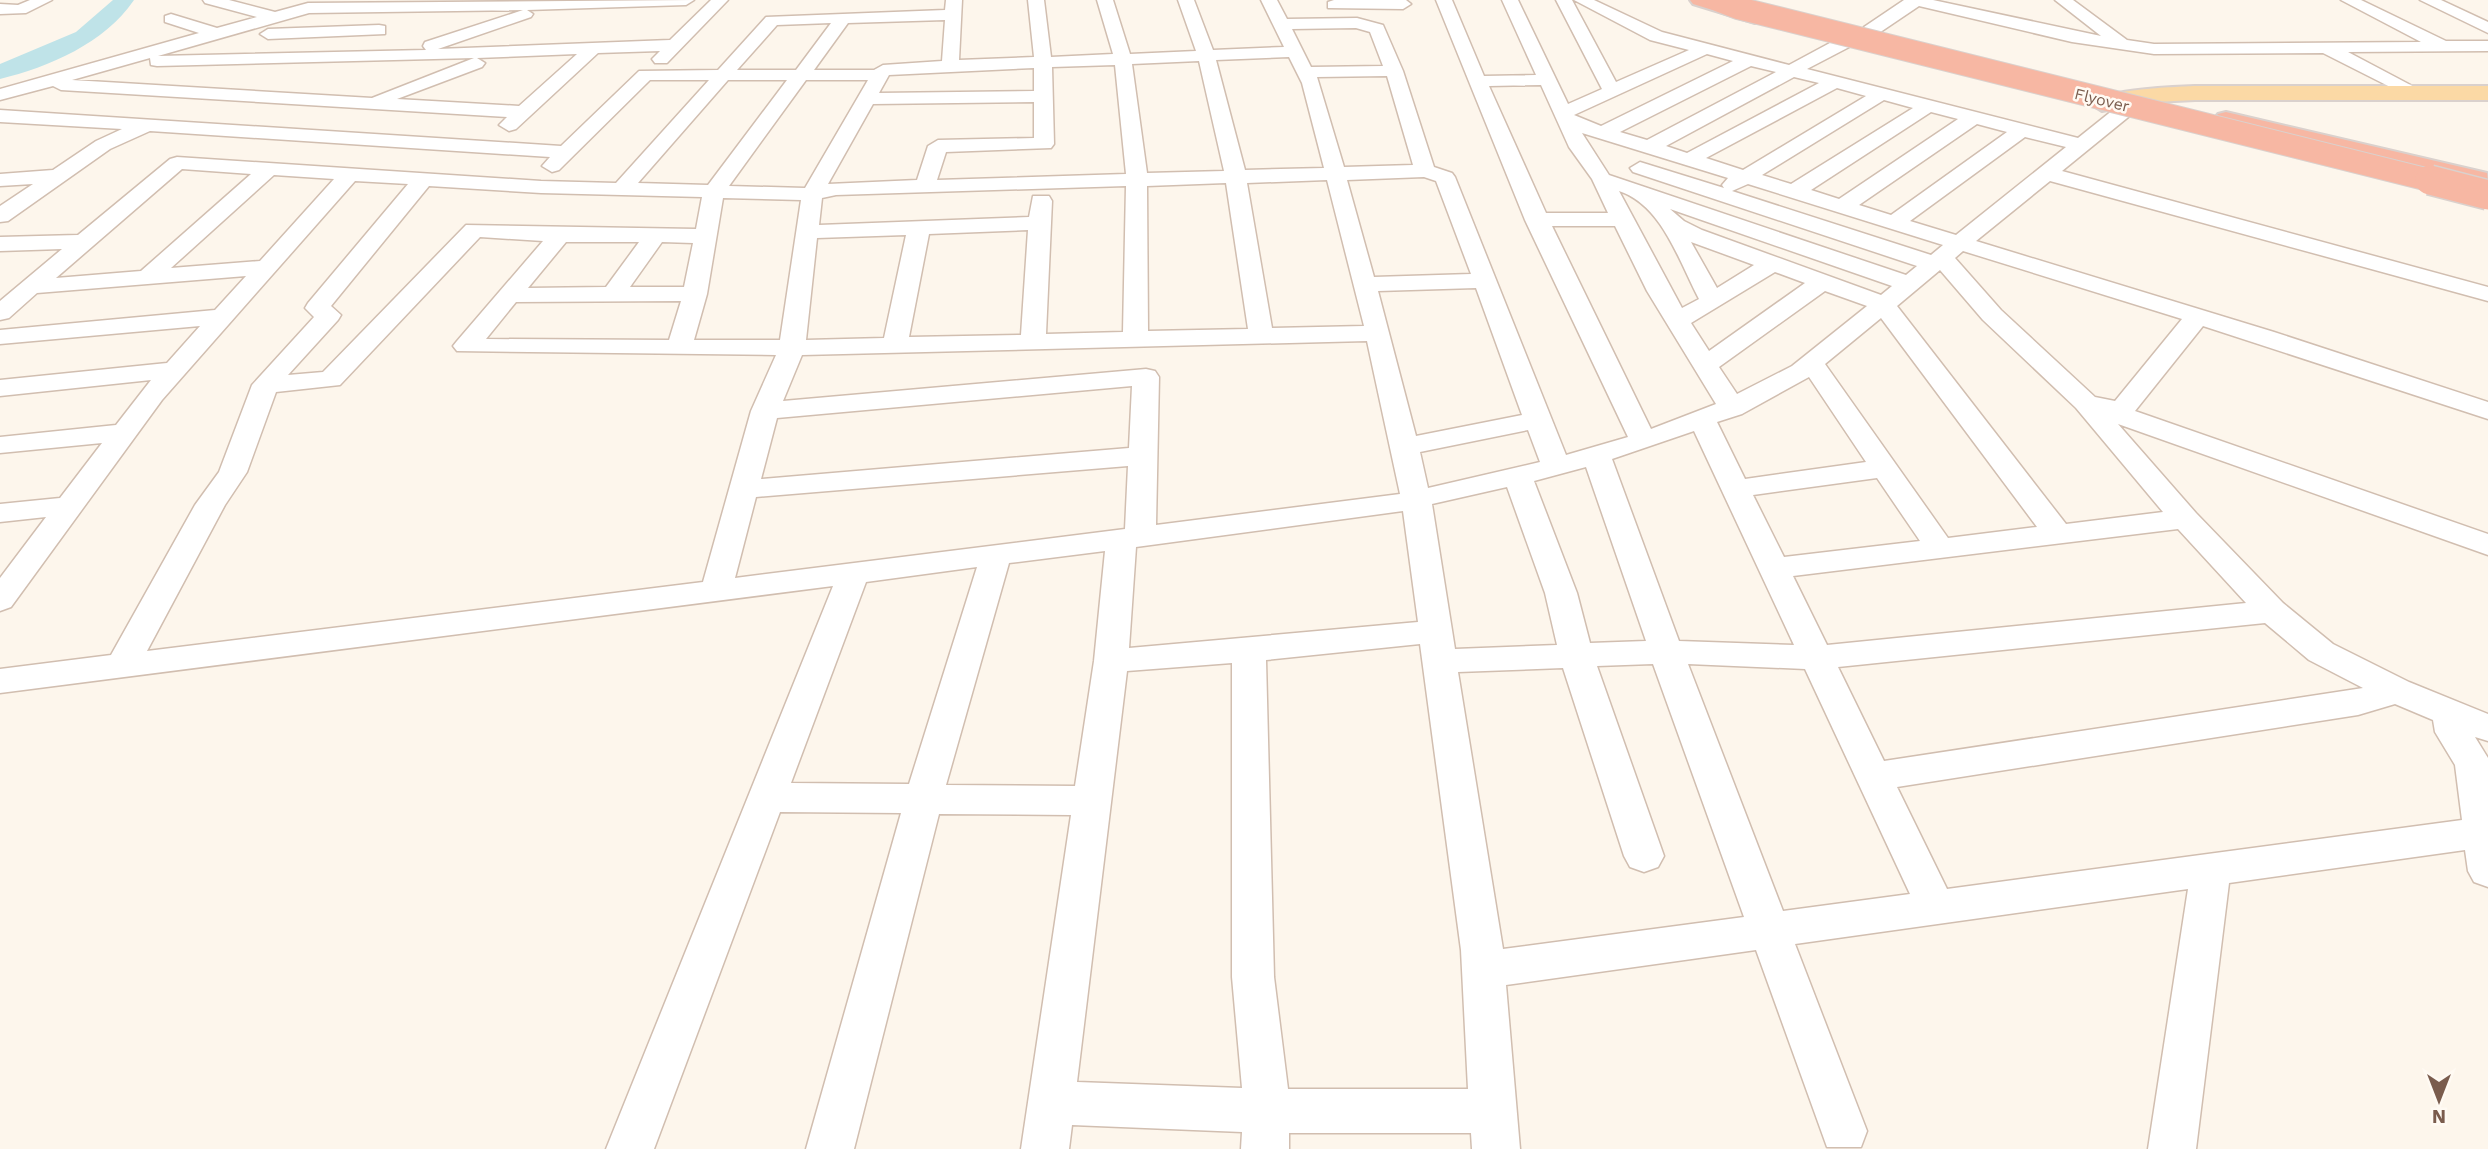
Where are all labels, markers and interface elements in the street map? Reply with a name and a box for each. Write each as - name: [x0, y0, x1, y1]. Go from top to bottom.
- street label: Flyover: [2072, 84, 2132, 116]
- north arrow: [2404, 1065, 2474, 1135]
- text: N: [2432, 1105, 2446, 1128]

